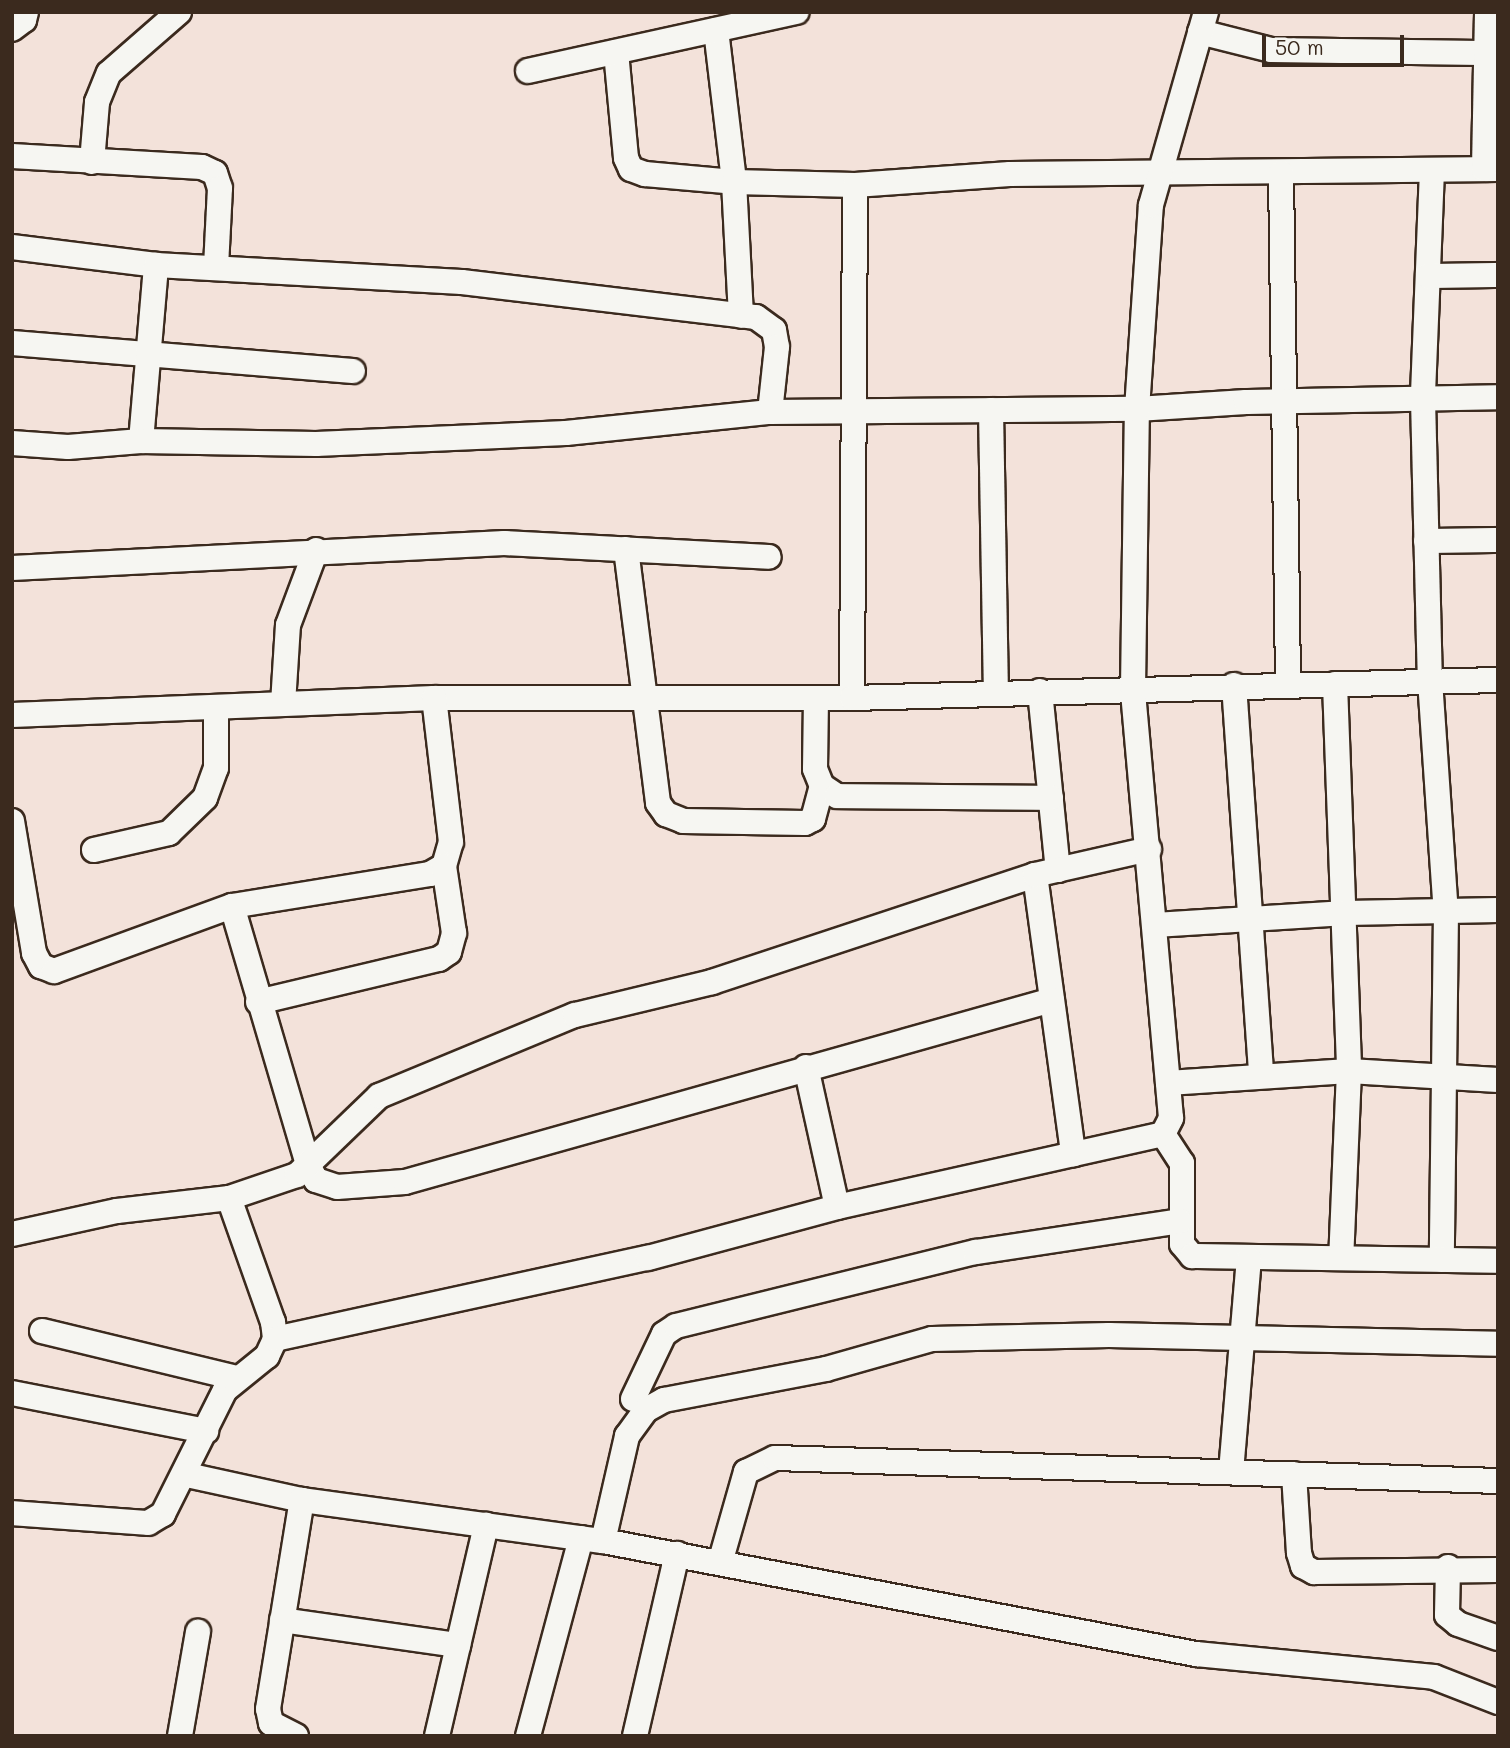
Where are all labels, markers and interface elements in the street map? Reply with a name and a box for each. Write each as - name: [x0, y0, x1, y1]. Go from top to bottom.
- scale bar: [1265, 21, 1407, 65]
- text: 50 m: [1275, 33, 1324, 60]

